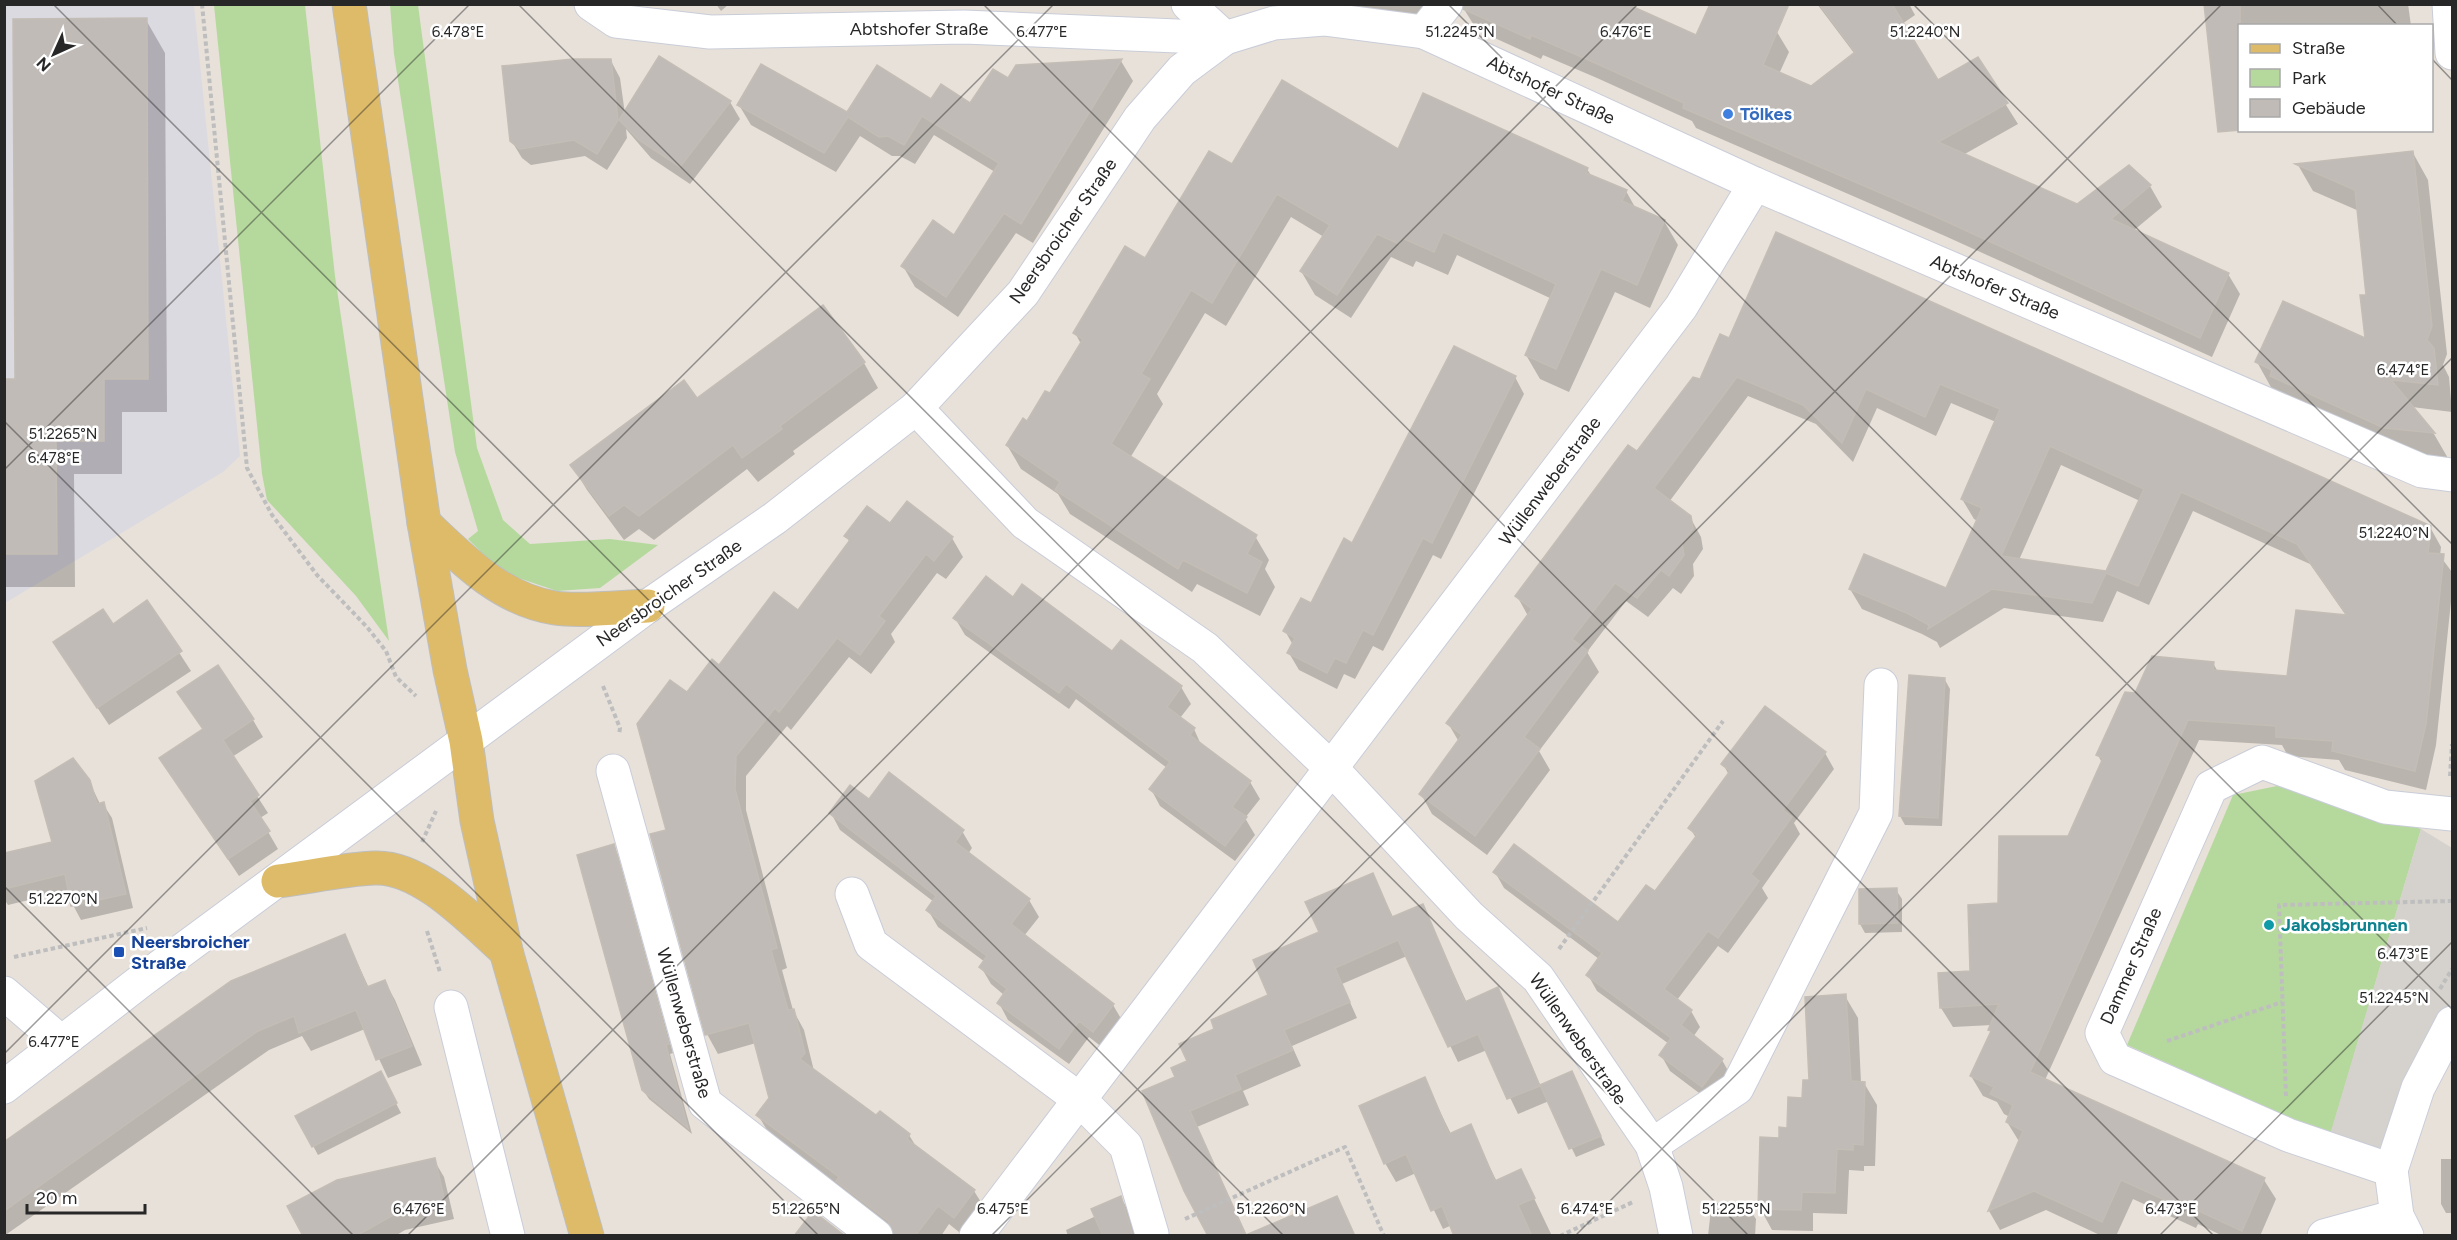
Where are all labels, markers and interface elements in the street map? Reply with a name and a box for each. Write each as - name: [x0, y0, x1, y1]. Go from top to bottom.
- street label: Abtshofer Straße: [850, 18, 988, 40]
- text: 6.478°E: [432, 23, 484, 41]
- text: 6.477°E: [1016, 23, 1068, 41]
- text: 51.2245°N: [1425, 23, 1495, 41]
- text: 6.476°E: [1600, 23, 1652, 41]
- text: 51.2240°N: [1890, 23, 1960, 41]
- north arrow: [24, 24, 84, 84]
- legend: [2238, 24, 2433, 132]
- text: Straße: [2292, 37, 2345, 59]
- street label: Abtshofer Straße: [1484, 51, 1619, 129]
- text: N: [33, 53, 55, 75]
- text: Park: [2292, 67, 2327, 89]
- text: Gebäude: [2292, 97, 2366, 119]
- place label: Tölkes: [1740, 103, 1792, 125]
- marker: Tölkes: [1721, 107, 1735, 121]
- street label: Neersbroicher Straße: [1005, 154, 1122, 308]
- street label: Abtshofer Straße: [1927, 250, 2063, 324]
- text: 6.474°E: [2377, 361, 2429, 379]
- street label: Wüllenweberstraße: [1494, 412, 1606, 550]
- text: 51.2265°N: [29, 425, 97, 443]
- text: 6.478°E: [28, 449, 80, 467]
- text: 51.2240°N: [2359, 524, 2429, 542]
- street label: Neersbroicher Straße: [592, 534, 746, 651]
- text: 51.2270°N: [28, 890, 98, 908]
- street label: Dammer Straße: [2095, 904, 2167, 1028]
- place label: Jakobsbrunnen: [2281, 914, 2408, 936]
- marker: Jakobsbrunnen: [2262, 918, 2276, 932]
- place label: Neersbroicher Straße: [131, 931, 250, 974]
- marker: Neersbroicher Straße: [112, 945, 126, 959]
- street label: Wüllenweberstraße: [652, 945, 716, 1101]
- text: 6.473°E: [2377, 945, 2429, 963]
- street label: Wüllenweberstraße: [1524, 969, 1632, 1109]
- text: 51.2245°N: [2359, 989, 2429, 1007]
- text: 6.477°E: [28, 1033, 80, 1051]
- scale bar: [27, 1177, 146, 1215]
- text: 20 m: [36, 1187, 77, 1209]
- text: 6.476°E: [393, 1200, 445, 1218]
- text: 51.2265°N: [772, 1200, 840, 1218]
- text: 6.475°E: [977, 1200, 1029, 1218]
- text: 51.2260°N: [1236, 1200, 1306, 1218]
- text: 6.474°E: [1561, 1200, 1613, 1218]
- text: 51.2255°N: [1701, 1200, 1771, 1218]
- text: 6.473°E: [2145, 1200, 2197, 1218]

